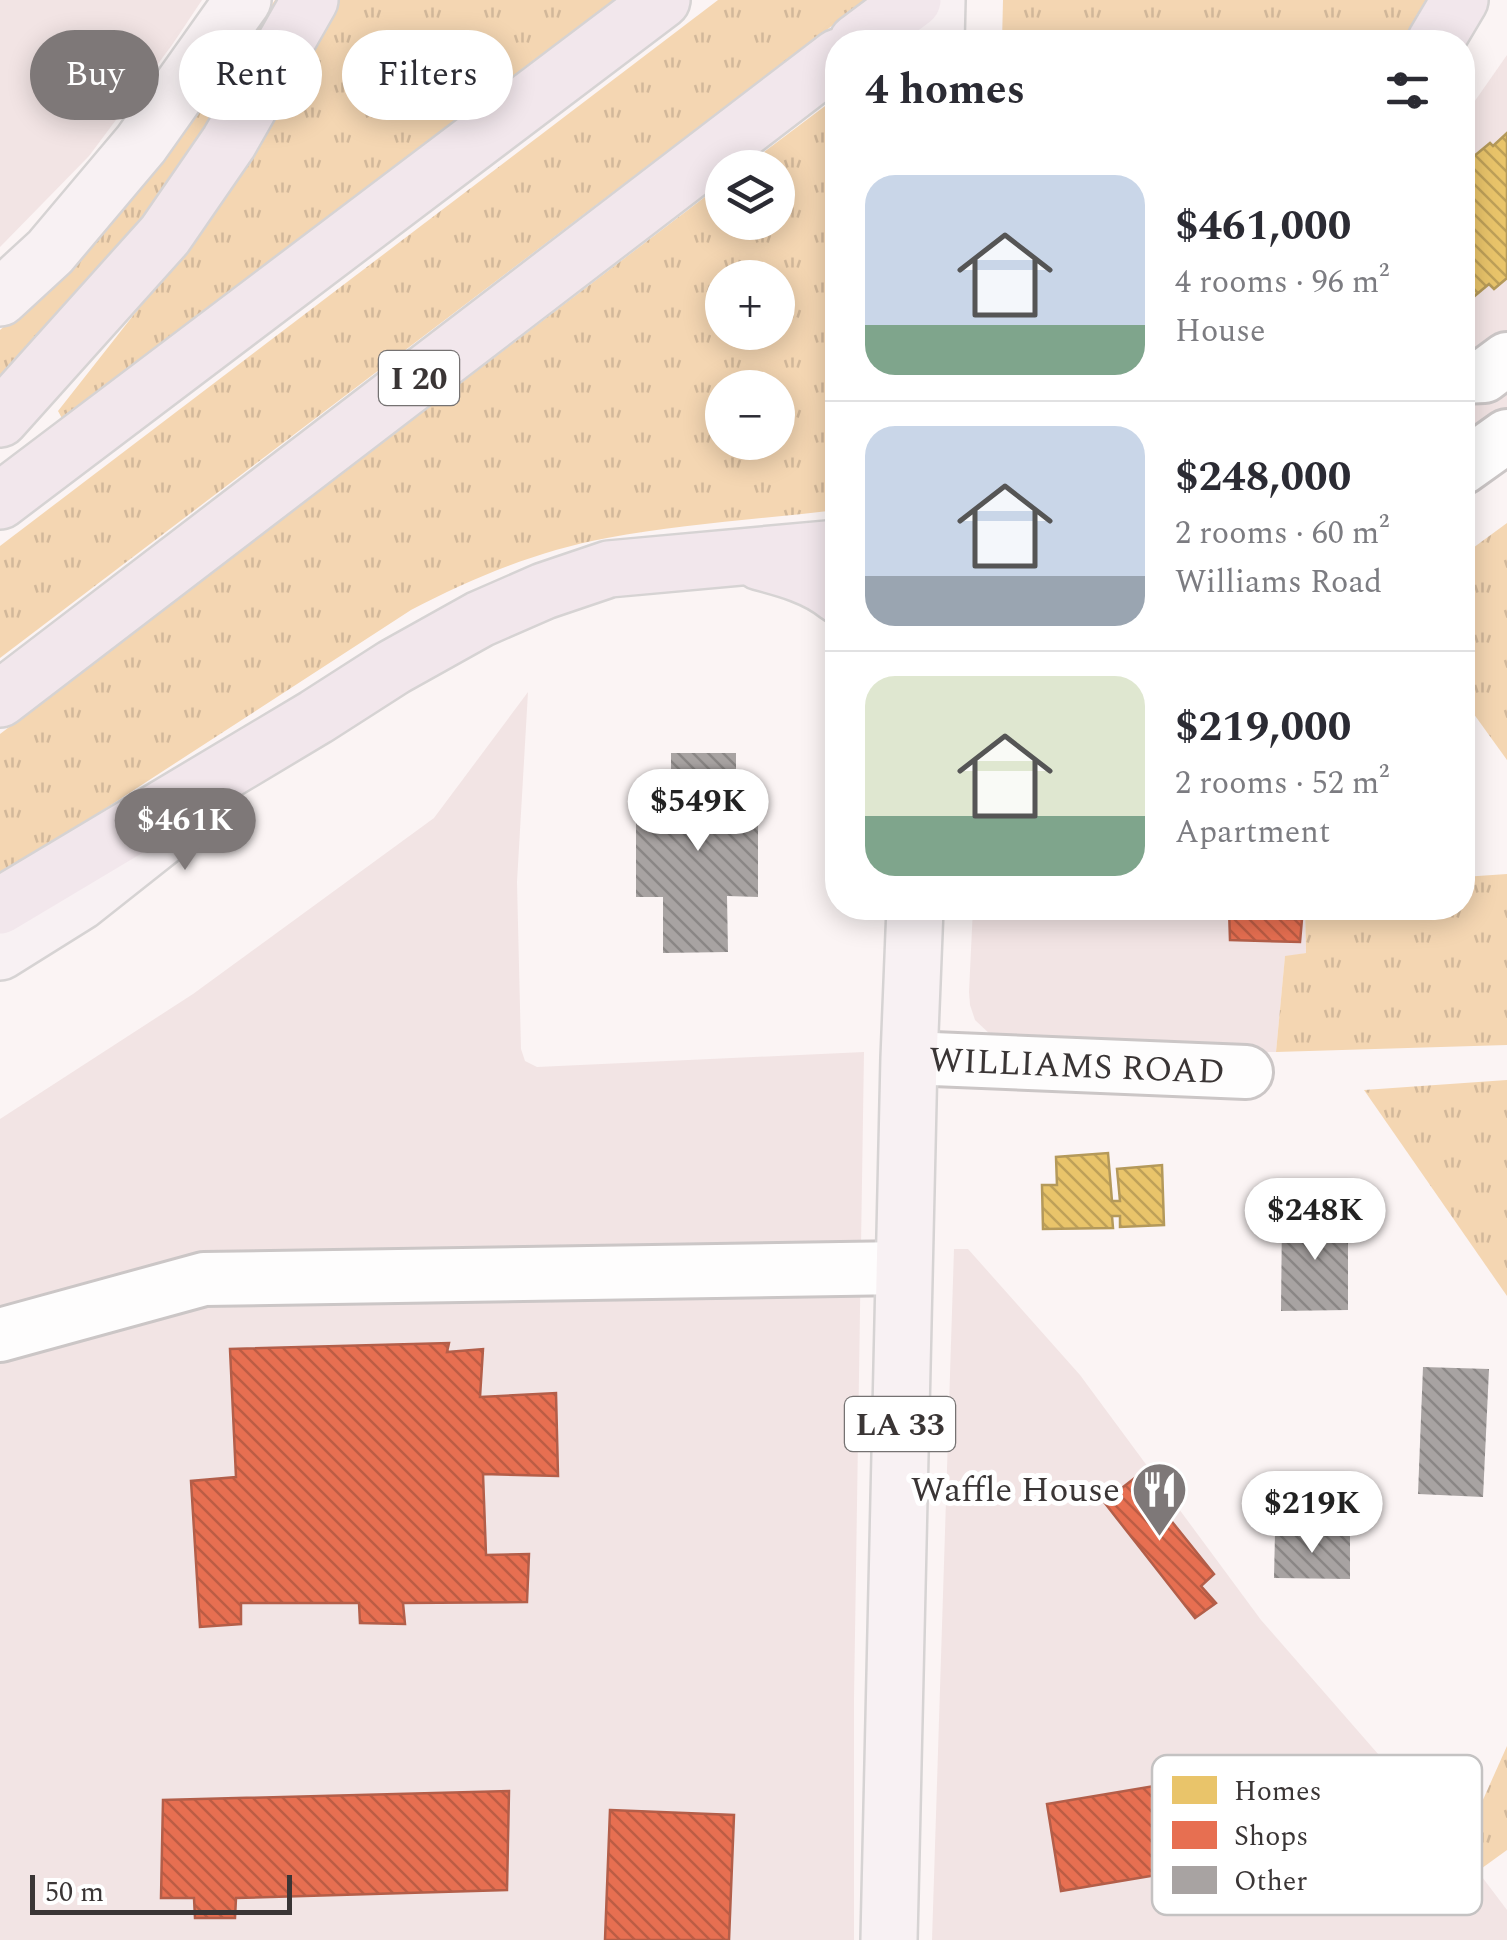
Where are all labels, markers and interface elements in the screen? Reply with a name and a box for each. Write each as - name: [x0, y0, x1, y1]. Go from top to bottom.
- chip: Buy: [30, 30, 159, 120]
- chip: Rent: [179, 30, 322, 120]
- chip: Filters: [342, 30, 513, 120]
- text: 4 homes: [865, 59, 1025, 122]
- icon: filters: [1380, 63, 1435, 118]
- map controls: [705, 150, 795, 460]
- button: layers: [705, 150, 795, 240]
- text: $461,000: [1175, 195, 1351, 258]
- icon: home: [945, 215, 1065, 335]
- text: 4 rooms · 96 m²: [1175, 258, 1389, 307]
- button: +: [705, 260, 795, 350]
- text: House: [1175, 307, 1265, 356]
- road number: I 20: [379, 351, 459, 405]
- button: −: [705, 370, 795, 460]
- text: $248,000: [1175, 446, 1351, 509]
- icon: home: [945, 466, 1065, 586]
- text: 2 rooms · 60 m²: [1175, 509, 1389, 558]
- text: Williams Road: [1175, 558, 1382, 607]
- text: $219,000: [1175, 696, 1351, 759]
- icon: home: [945, 716, 1065, 836]
- text: 2 rooms · 52 m²: [1175, 759, 1389, 808]
- pin: $549K: [628, 769, 768, 854]
- text: $549K: [650, 777, 746, 826]
- pin: $461K: [115, 788, 255, 873]
- text: $461K: [137, 796, 233, 845]
- text: Apartment: [1175, 808, 1330, 857]
- street label: WILLIAMS ROAD: [928, 1034, 1226, 1099]
- pin: $248K: [1245, 1178, 1385, 1263]
- text: $248K: [1267, 1186, 1363, 1235]
- road number: LA 33: [845, 1397, 955, 1451]
- restaurant icon: Waffle House: [1129, 1459, 1189, 1538]
- place label: Waffle House: [911, 1464, 1120, 1517]
- pin: $219K: [1242, 1471, 1382, 1556]
- text: $219K: [1264, 1479, 1360, 1528]
- legend: [1152, 1755, 1482, 1915]
- text: Homes: [1234, 1770, 1322, 1813]
- text: Shops: [1234, 1815, 1308, 1858]
- text: Other: [1234, 1860, 1307, 1903]
- scale bar: [30, 1870, 292, 1914]
- text: 50 m: [45, 1871, 104, 1914]

